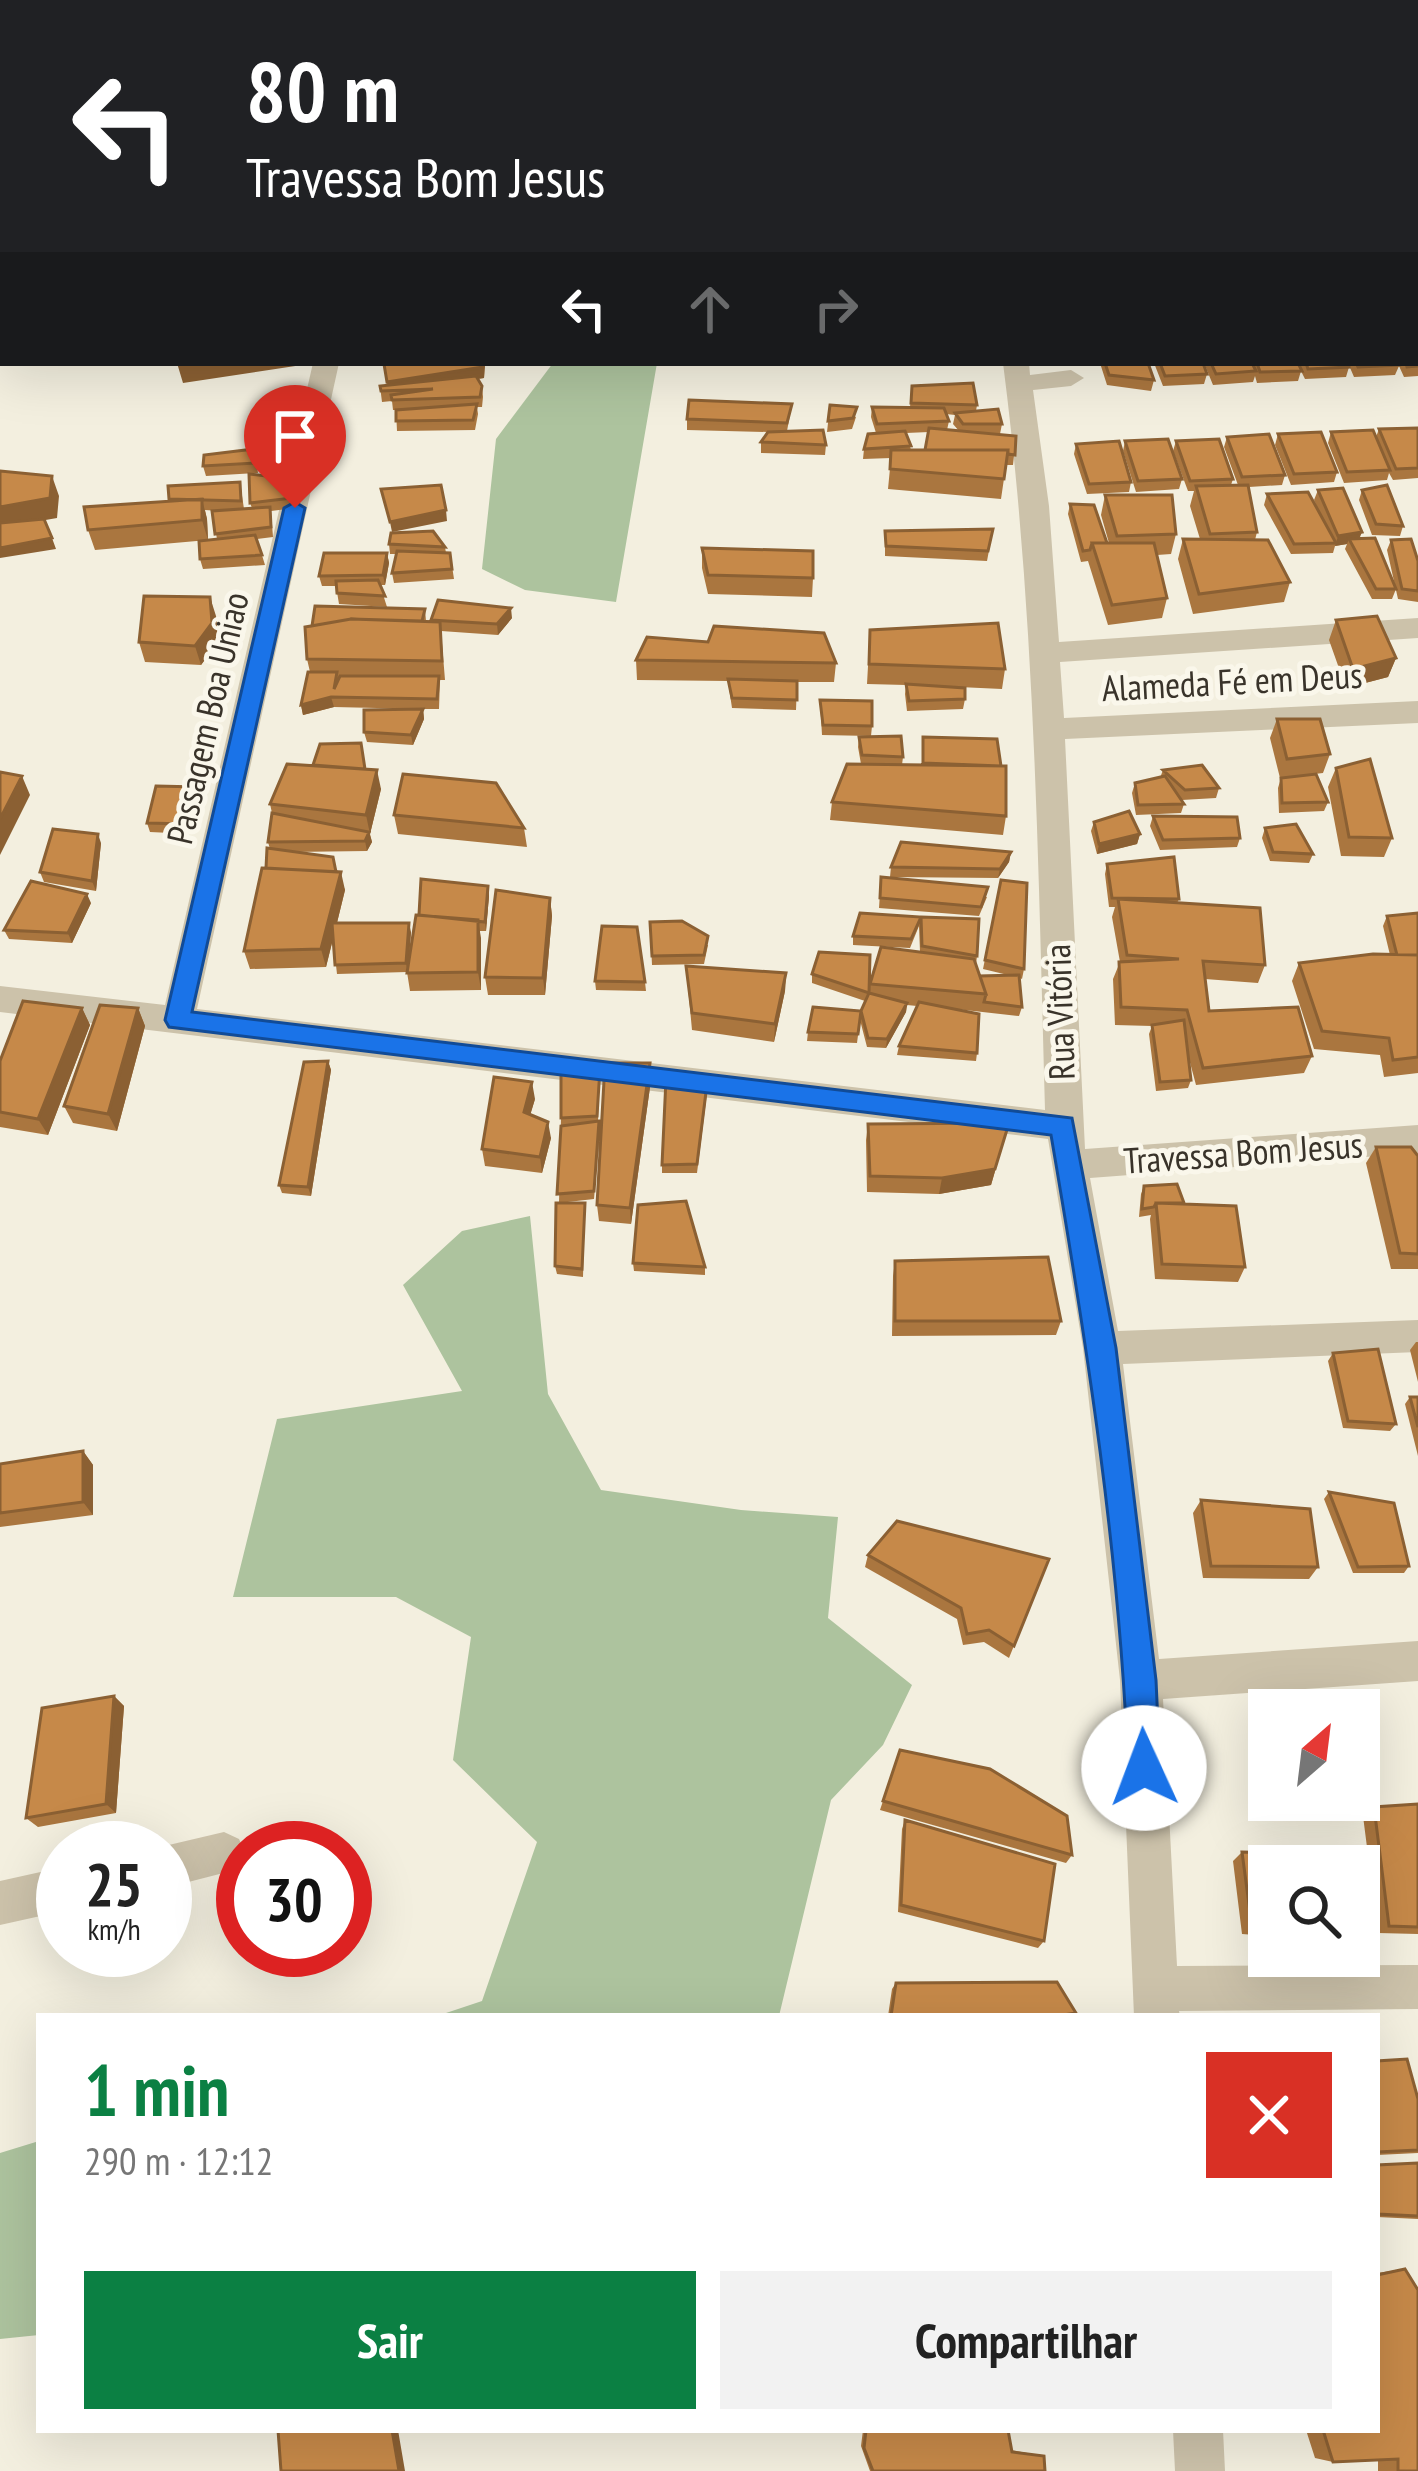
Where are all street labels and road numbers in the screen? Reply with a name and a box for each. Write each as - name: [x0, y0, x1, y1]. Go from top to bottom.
- street label: Passagem Boa Uniao: [155, 588, 259, 848]
- street label: Alameda Fé em Deus: [1101, 651, 1363, 711]
- street label: Rua Vitória: [1033, 943, 1085, 1081]
- street label: Travessa Bom Jesus: [1122, 1120, 1364, 1184]

